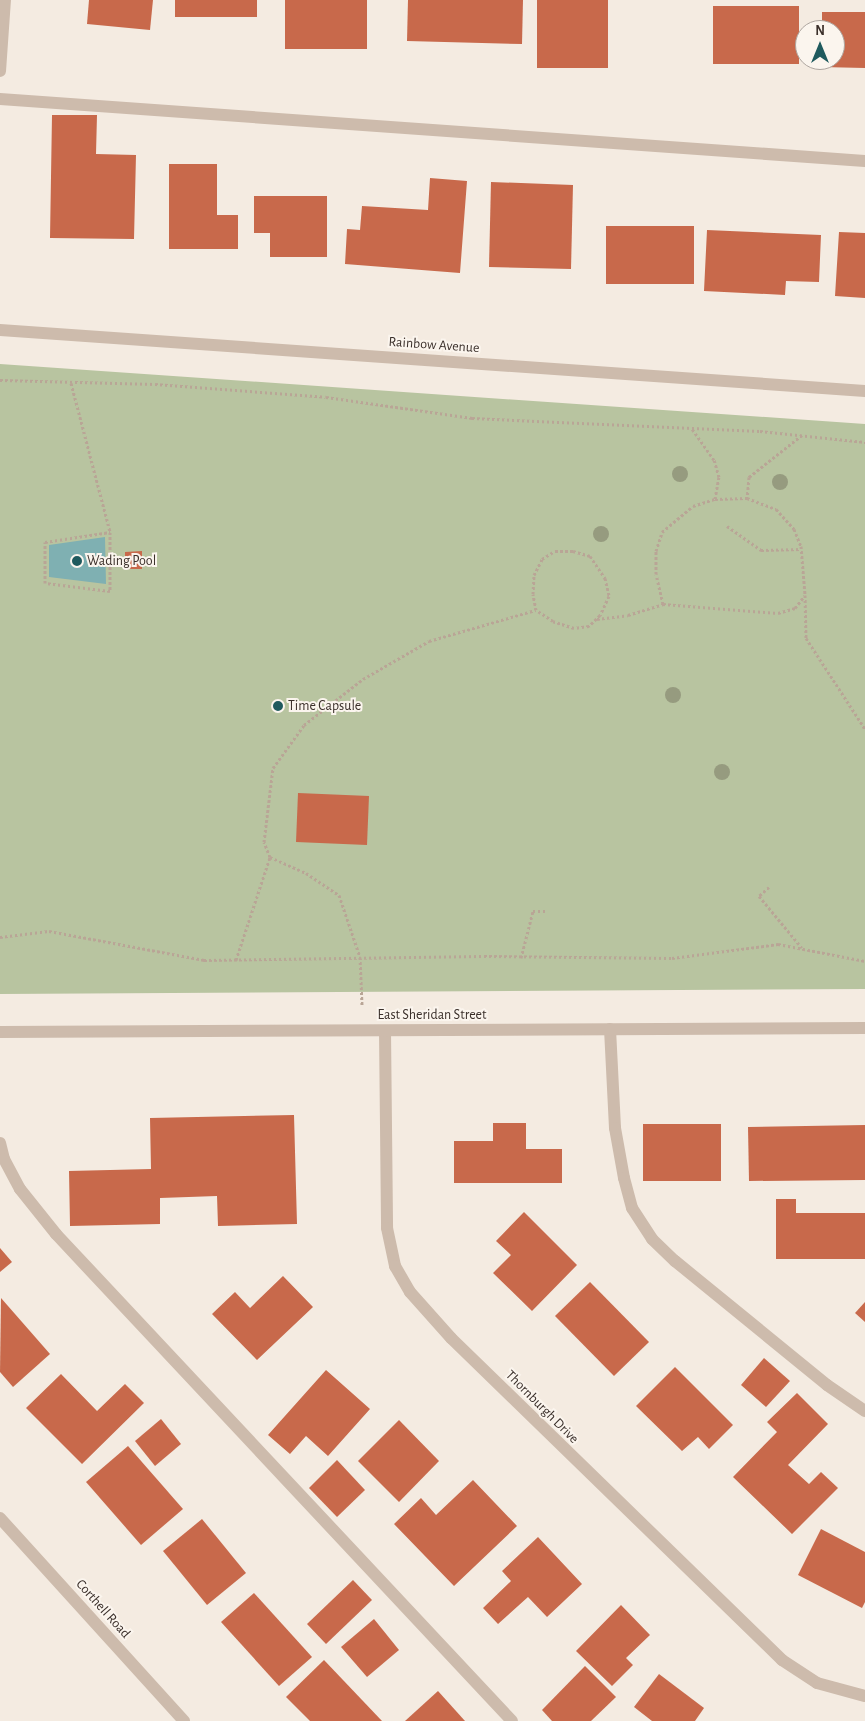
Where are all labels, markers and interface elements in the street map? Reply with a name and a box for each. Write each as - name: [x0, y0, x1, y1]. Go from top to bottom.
- north arrow: [795, 20, 845, 70]
- text: N: [815, 24, 825, 38]
- street label: Rainbow Avenue: [388, 333, 480, 357]
- place label: Wading Pool: [87, 553, 156, 569]
- marker: Wading Pool: [71, 555, 83, 567]
- place label: Time Capsule: [288, 698, 361, 714]
- marker: Time Capsule: [272, 700, 284, 712]
- street label: East Sheridan Street: [377, 1007, 487, 1023]
- street label: Thornburgh Drive: [502, 1367, 582, 1447]
- street label: Corthell Road: [72, 1576, 134, 1642]

